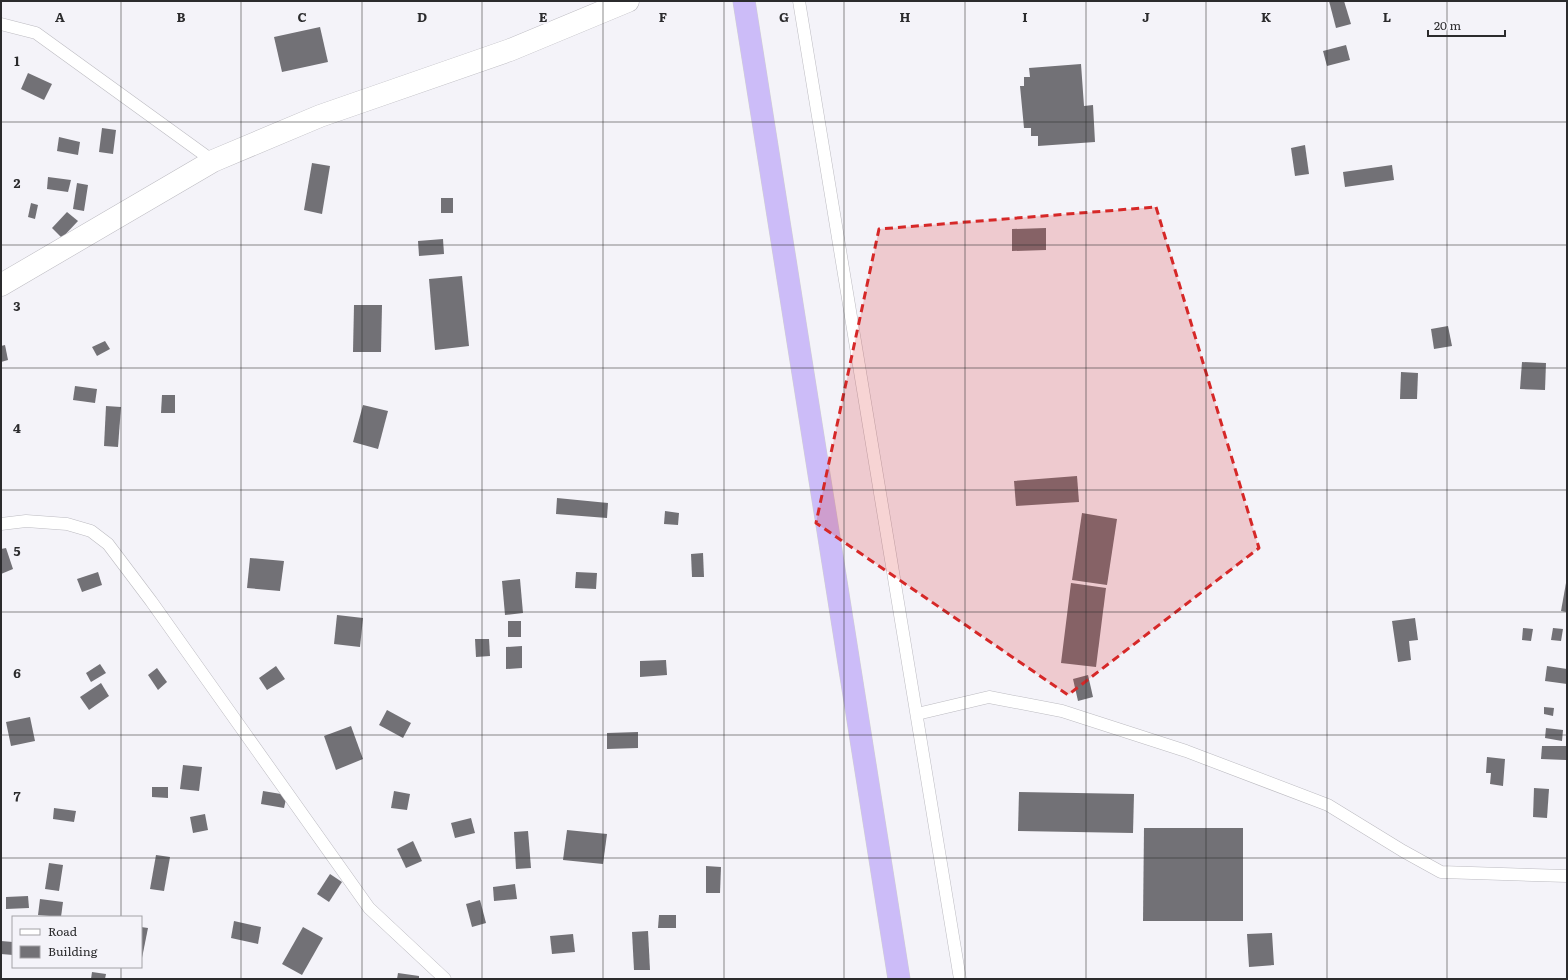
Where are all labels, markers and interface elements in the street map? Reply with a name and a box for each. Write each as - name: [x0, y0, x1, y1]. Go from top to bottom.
- text: A: [55, 7, 65, 26]
- text: B: [177, 7, 186, 26]
- text: C: [297, 7, 307, 26]
- text: D: [417, 7, 427, 26]
- text: E: [539, 7, 548, 26]
- text: F: [659, 7, 667, 26]
- text: G: [779, 7, 789, 26]
- text: H: [900, 7, 911, 26]
- text: I: [1022, 7, 1028, 26]
- text: J: [1142, 7, 1150, 26]
- text: K: [1261, 7, 1272, 26]
- text: L: [1383, 7, 1391, 26]
- scale bar: [1428, 12, 1505, 38]
- text: 20 m: [1434, 16, 1461, 34]
- text: 1: [14, 51, 20, 70]
- text: 2: [14, 173, 21, 192]
- text: 3: [13, 296, 21, 315]
- text: 4: [13, 418, 21, 437]
- text: 5: [13, 541, 21, 560]
- text: 6: [13, 663, 21, 682]
- text: 7: [13, 786, 21, 805]
- legend: [12, 916, 142, 968]
- text: Road: [48, 922, 78, 940]
- text: Building: [48, 942, 98, 960]

